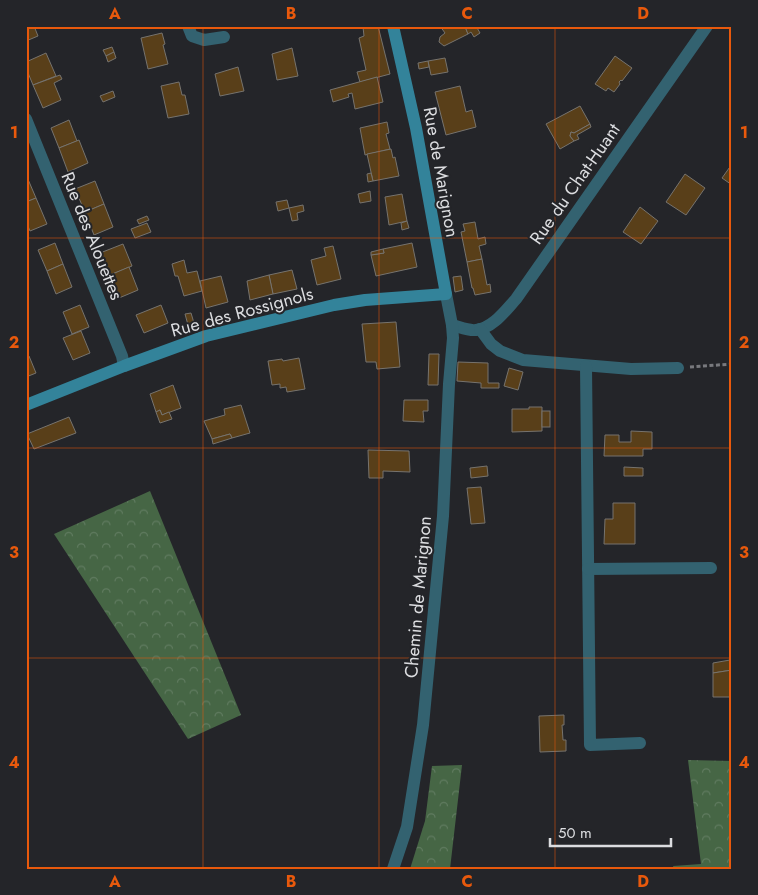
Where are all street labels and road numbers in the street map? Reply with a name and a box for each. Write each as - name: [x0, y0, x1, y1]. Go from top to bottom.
- street label: Rue de Marignon: [417, 105, 465, 239]
- street label: Rue du Chat-Huant: [523, 118, 627, 250]
- street label: Rue des Alouettes: [54, 168, 130, 304]
- street label: Rue des Rossignols: [168, 280, 316, 344]
- street label: Chemin de Marignon: [398, 515, 438, 679]

